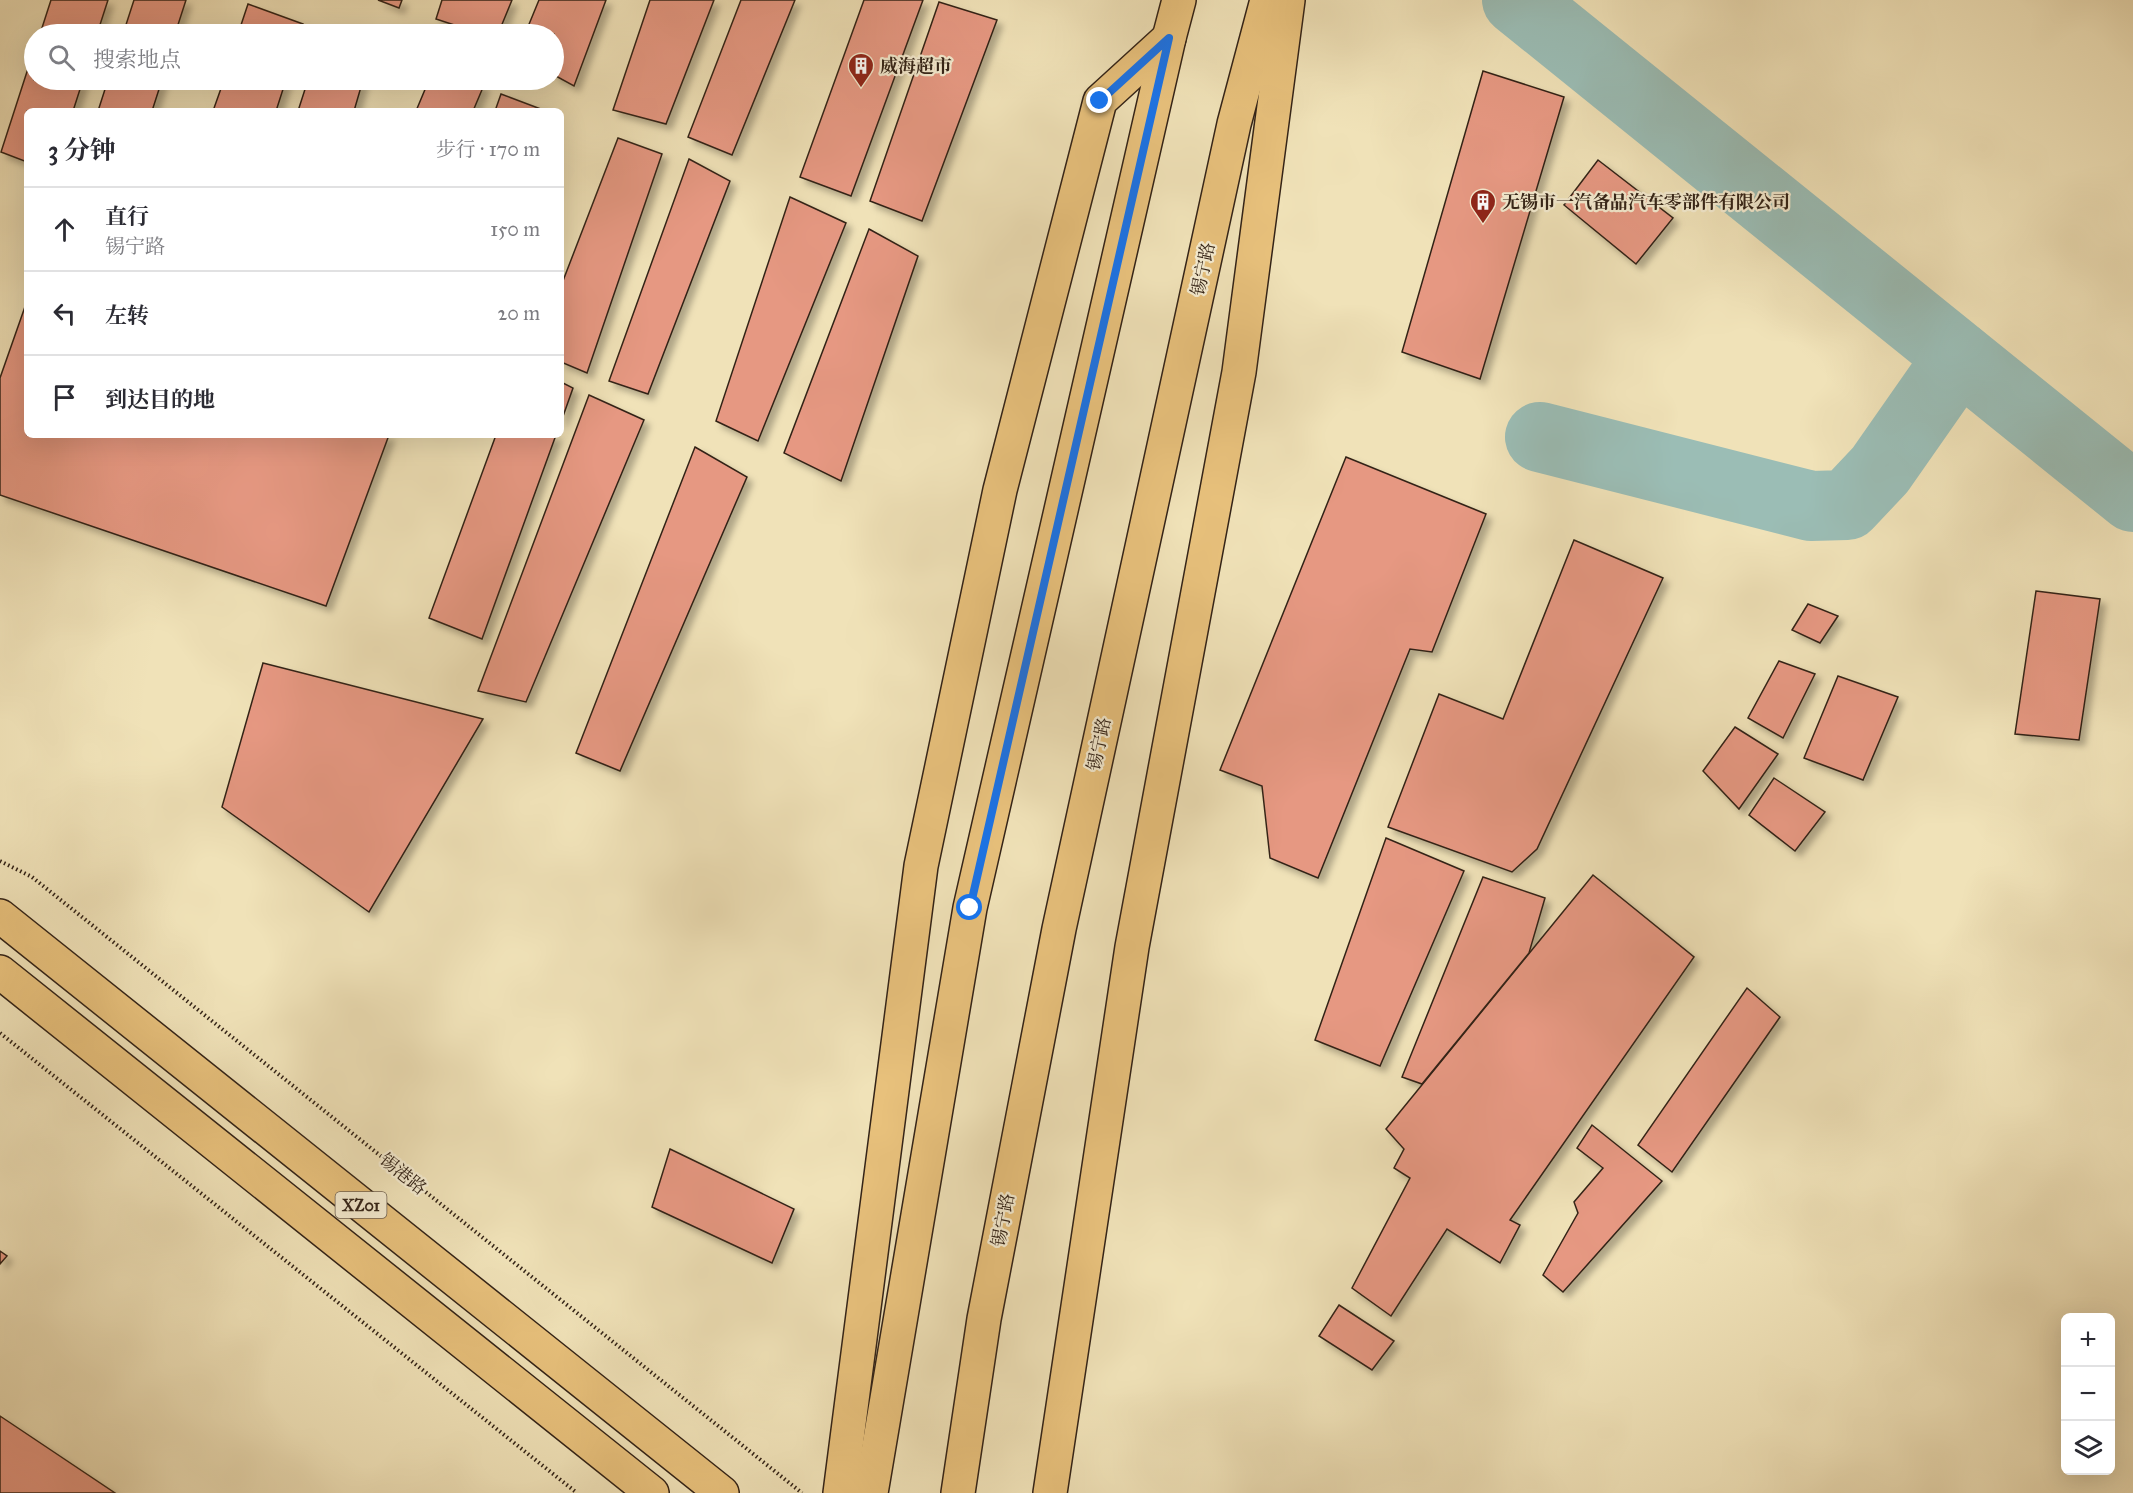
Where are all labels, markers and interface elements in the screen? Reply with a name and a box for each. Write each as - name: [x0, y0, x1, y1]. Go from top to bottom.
- search box: [24, 24, 564, 90]
- icon: search: [45, 41, 78, 74]
- text: 搜索地点: [93, 46, 181, 73]
- building icon: 威海超市: [846, 51, 876, 89]
- place label: 威海超市: [880, 55, 952, 77]
- route end: [1086, 87, 1112, 113]
- text: 3 分钟: [48, 134, 116, 166]
- text: 步行 · 170 m: [436, 137, 540, 161]
- building icon: 无锡市一汽备品汽车零部件有限公司: [1468, 187, 1498, 225]
- place label: 无锡市一汽备品汽车零部件有限公司: [1502, 191, 1790, 213]
- text: 直行: [105, 203, 149, 230]
- icon: ahead: [48, 213, 81, 246]
- text: 150 m: [490, 217, 540, 241]
- text: 锡宁路: [105, 234, 165, 258]
- street label: 锡宁路: [1187, 240, 1219, 298]
- icon: left: [48, 297, 81, 330]
- text: 20 m: [497, 301, 540, 325]
- text: 左转: [105, 302, 149, 329]
- icon: arrive: [48, 381, 81, 414]
- text: 到达目的地: [105, 386, 215, 413]
- street label: 锡宁路: [1083, 715, 1115, 773]
- route start: [956, 894, 982, 920]
- street label: 锡港路: [375, 1148, 431, 1200]
- street label: 锡宁路: [987, 1191, 1019, 1249]
- road number: XZ01: [336, 1192, 386, 1218]
- map controls: [2061, 1313, 2115, 1475]
- button: +: [2061, 1313, 2115, 1367]
- button: −: [2061, 1367, 2115, 1421]
- button: layers: [2061, 1421, 2115, 1475]

